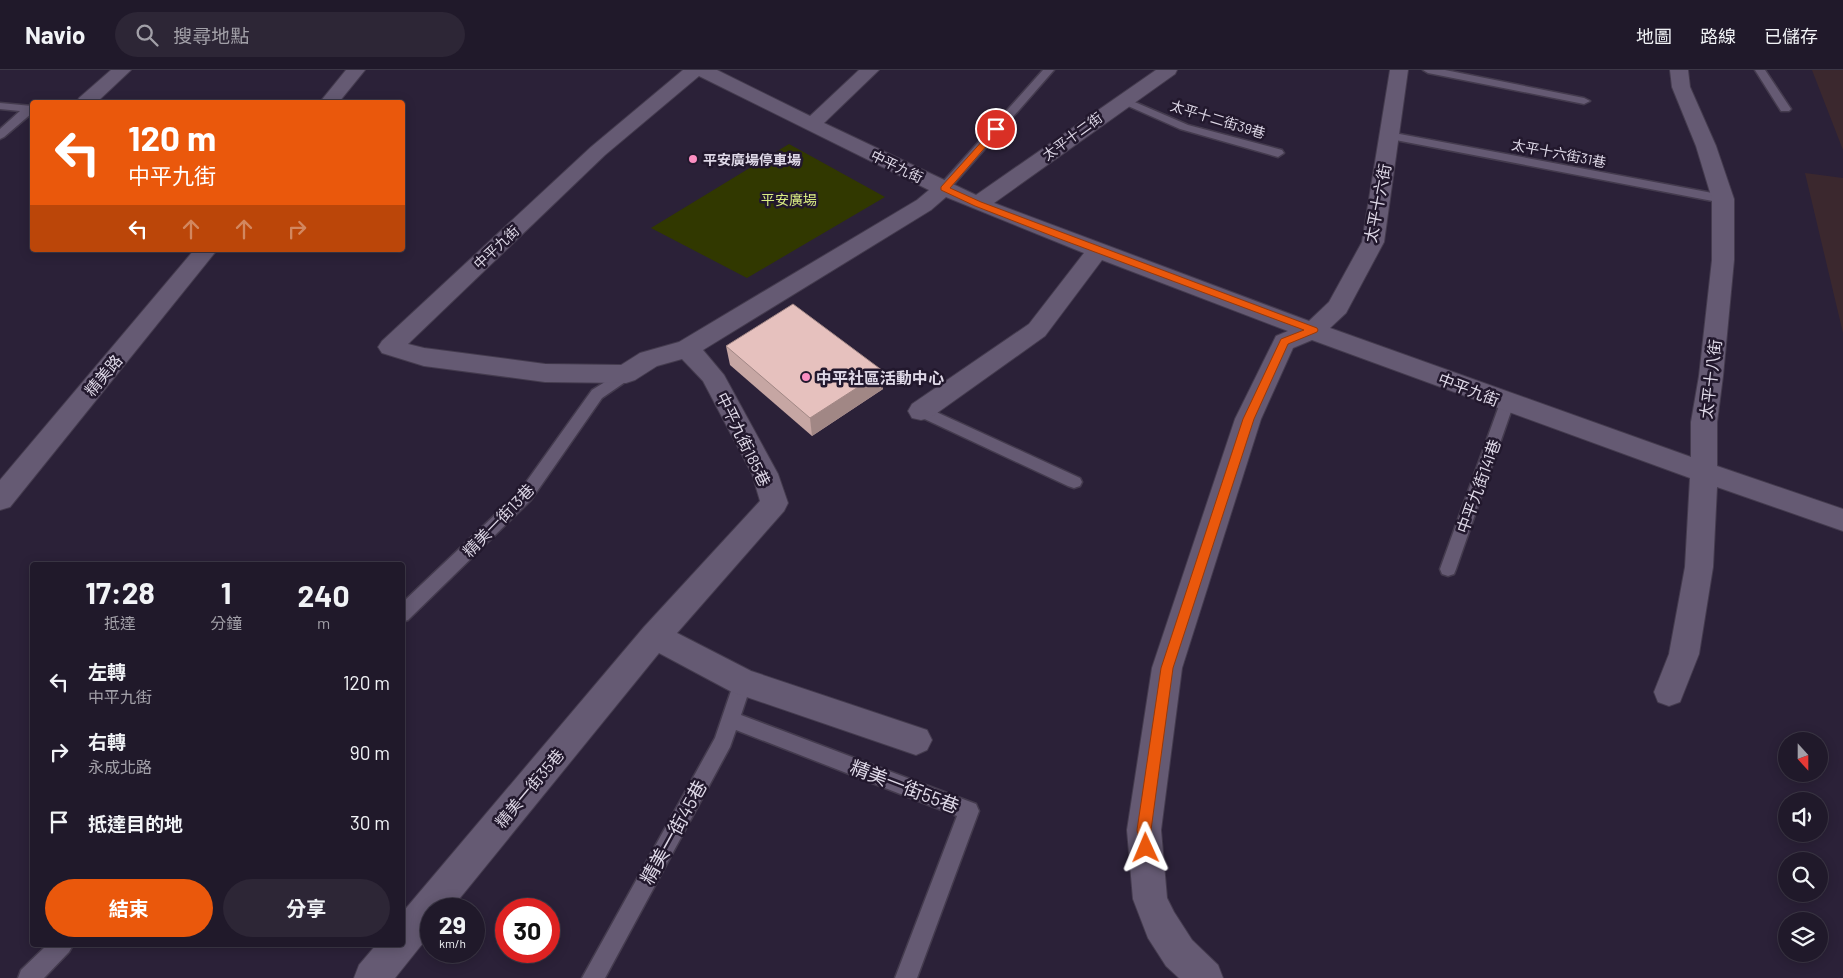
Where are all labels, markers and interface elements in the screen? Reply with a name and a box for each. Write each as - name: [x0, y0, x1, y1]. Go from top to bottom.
- search box: [115, 12, 465, 57]
- text: Navio: [25, 20, 85, 49]
- icon: search: [133, 21, 161, 49]
- text: 搜尋地點: [173, 24, 249, 47]
- text: 地圖: [1636, 25, 1672, 47]
- text: 路線: [1700, 25, 1736, 47]
- text: 已儲存: [1764, 25, 1818, 47]
- street label: 太平十二街39巷: [1168, 96, 1268, 142]
- pin: [975, 108, 1017, 150]
- street label: 太平十二街: [1039, 109, 1105, 163]
- icon: arrive: [982, 115, 1010, 143]
- text: 120 m: [128, 116, 216, 158]
- icon: left: [45, 120, 110, 185]
- street label: 太平十六街31巷: [1510, 135, 1608, 171]
- street label: 中平九街: [868, 146, 926, 186]
- place label: 平安廣場停車場: [703, 151, 801, 168]
- marker: 平安廣場停車場: [687, 153, 699, 165]
- text: 中平九街: [128, 162, 216, 188]
- street label: 太平十六街: [1360, 162, 1394, 244]
- park label: 平安廣場: [761, 191, 817, 208]
- icon: left: [124, 215, 152, 243]
- icon: ahead: [177, 215, 205, 243]
- icon: ahead: [230, 215, 258, 243]
- icon: right: [283, 215, 311, 243]
- street label: 中平九街: [470, 222, 522, 272]
- street label: 太平十八街: [1696, 338, 1724, 420]
- street label: 精美路: [80, 351, 126, 399]
- place label: 中平社區活動中心: [816, 368, 944, 387]
- street label: 中平九街: [1436, 369, 1502, 409]
- marker: 中平社區活動中心: [800, 371, 812, 383]
- street label: 中平九街185巷: [713, 389, 775, 489]
- street label: 中平九街141巷: [1452, 436, 1504, 536]
- street label: 精美一街13巷: [459, 480, 537, 560]
- text: 17:28: [85, 574, 155, 610]
- text: 1: [221, 574, 231, 610]
- text: 240: [298, 577, 350, 613]
- text: 抵達: [104, 613, 136, 632]
- text: 分鐘: [210, 613, 242, 632]
- text: m: [317, 613, 330, 632]
- text: 左轉: [88, 660, 126, 683]
- icon: left: [45, 668, 73, 696]
- text: 120 m: [343, 671, 390, 694]
- text: 中平九街: [88, 687, 152, 706]
- text: 右轉: [88, 730, 126, 753]
- north arrow: [1778, 732, 1828, 782]
- map controls: [1778, 732, 1828, 962]
- icon: right: [45, 738, 73, 766]
- text: 90 m: [350, 741, 390, 764]
- street label: 精美一街35巷: [491, 745, 567, 831]
- street label: 精美一街55巷: [847, 755, 963, 817]
- text: 永成北路: [88, 757, 152, 776]
- street label: 精美一街45巷: [635, 776, 711, 888]
- button: sound: [1778, 792, 1828, 842]
- icon: arrive: [45, 808, 73, 836]
- text: 30 m: [350, 811, 390, 834]
- text: 抵達目的地: [88, 812, 183, 835]
- position arrow: [1119, 821, 1171, 873]
- button: search: [1778, 852, 1828, 902]
- button: 結束: [45, 879, 213, 937]
- button: 分享: [223, 879, 390, 937]
- speed limit sign: 30: [495, 898, 560, 963]
- text: 29: [439, 909, 466, 939]
- button: layers: [1778, 912, 1828, 962]
- text: km/h: [439, 936, 466, 950]

